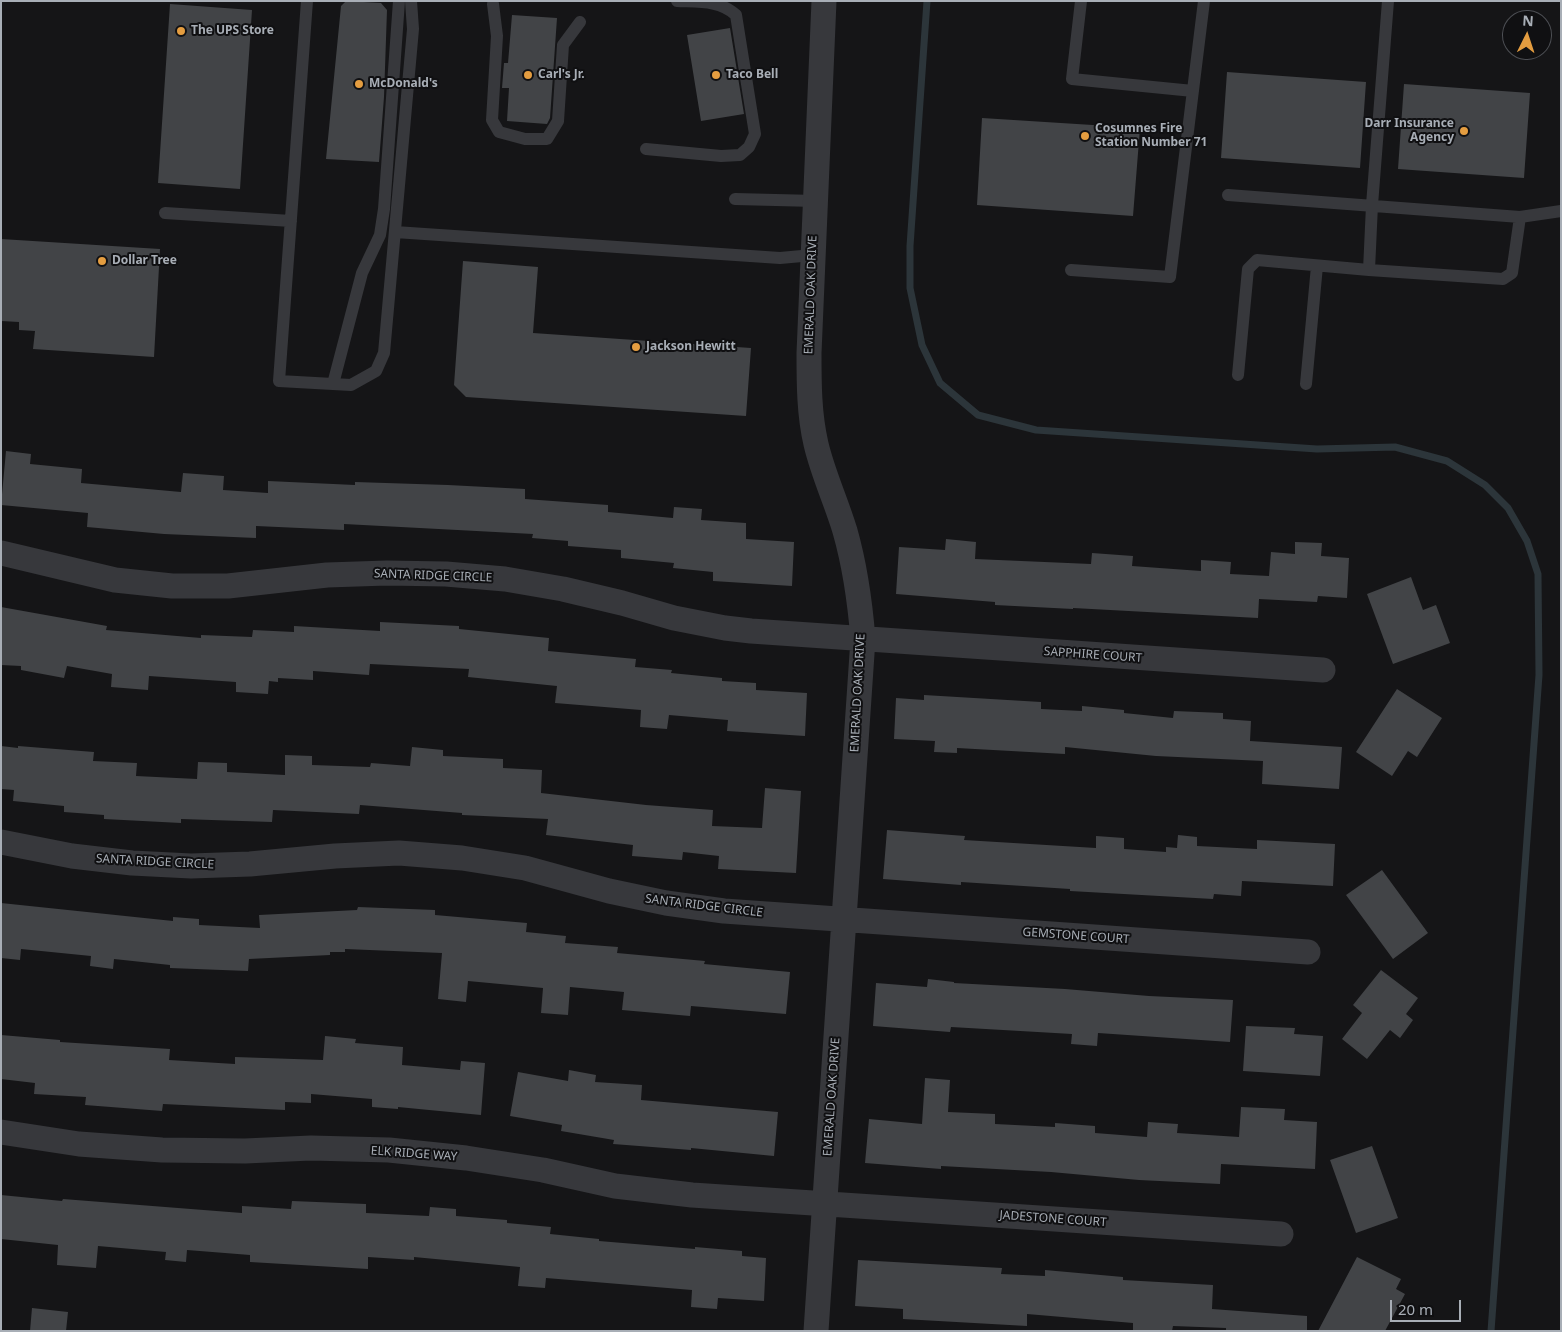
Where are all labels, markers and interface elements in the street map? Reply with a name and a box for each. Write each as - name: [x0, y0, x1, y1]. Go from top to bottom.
- north arrow: [1502, 10, 1552, 60]
- text: N: [1522, 11, 1534, 30]
- place label: The UPS Store: [191, 24, 274, 38]
- marker: The UPS Store: [175, 25, 187, 37]
- place label: Carl's Jr.: [538, 68, 585, 82]
- place label: Taco Bell: [726, 68, 778, 82]
- marker: Carl's Jr.: [522, 69, 534, 81]
- marker: Taco Bell: [710, 69, 722, 81]
- place label: McDonald's: [369, 77, 438, 91]
- marker: McDonald's: [353, 78, 365, 90]
- place label: Darr Insurance Agency: [1364, 117, 1454, 145]
- place label: Cosumnes Fire Station Number 71: [1095, 122, 1207, 150]
- marker: Darr Insurance Agency: [1458, 125, 1470, 137]
- marker: Cosumnes Fire Station Number 71: [1079, 130, 1091, 142]
- street label: EMERALD OAK DRIVE: [802, 235, 820, 355]
- place label: Dollar Tree: [112, 254, 177, 268]
- marker: Dollar Tree: [96, 255, 108, 267]
- place label: Jackson Hewitt: [646, 340, 736, 354]
- marker: Jackson Hewitt: [630, 341, 642, 353]
- street label: SANTA RIDGE CIRCLE: [374, 567, 492, 585]
- street label: EMERALD OAK DRIVE: [848, 633, 868, 753]
- street label: SAPPHIRE COURT: [1043, 644, 1143, 666]
- street label: SANTA RIDGE CIRCLE: [95, 852, 215, 872]
- street label: SANTA RIDGE CIRCLE: [644, 892, 764, 920]
- street label: GEMSTONE COURT: [1022, 925, 1130, 947]
- street label: EMERALD OAK DRIVE: [821, 1037, 843, 1157]
- street label: ELK RIDGE WAY: [370, 1144, 458, 1164]
- street label: JADESTONE COURT: [999, 1208, 1107, 1230]
- scale bar: [1392, 1290, 1463, 1322]
- text: 20 m: [1398, 1299, 1433, 1319]

